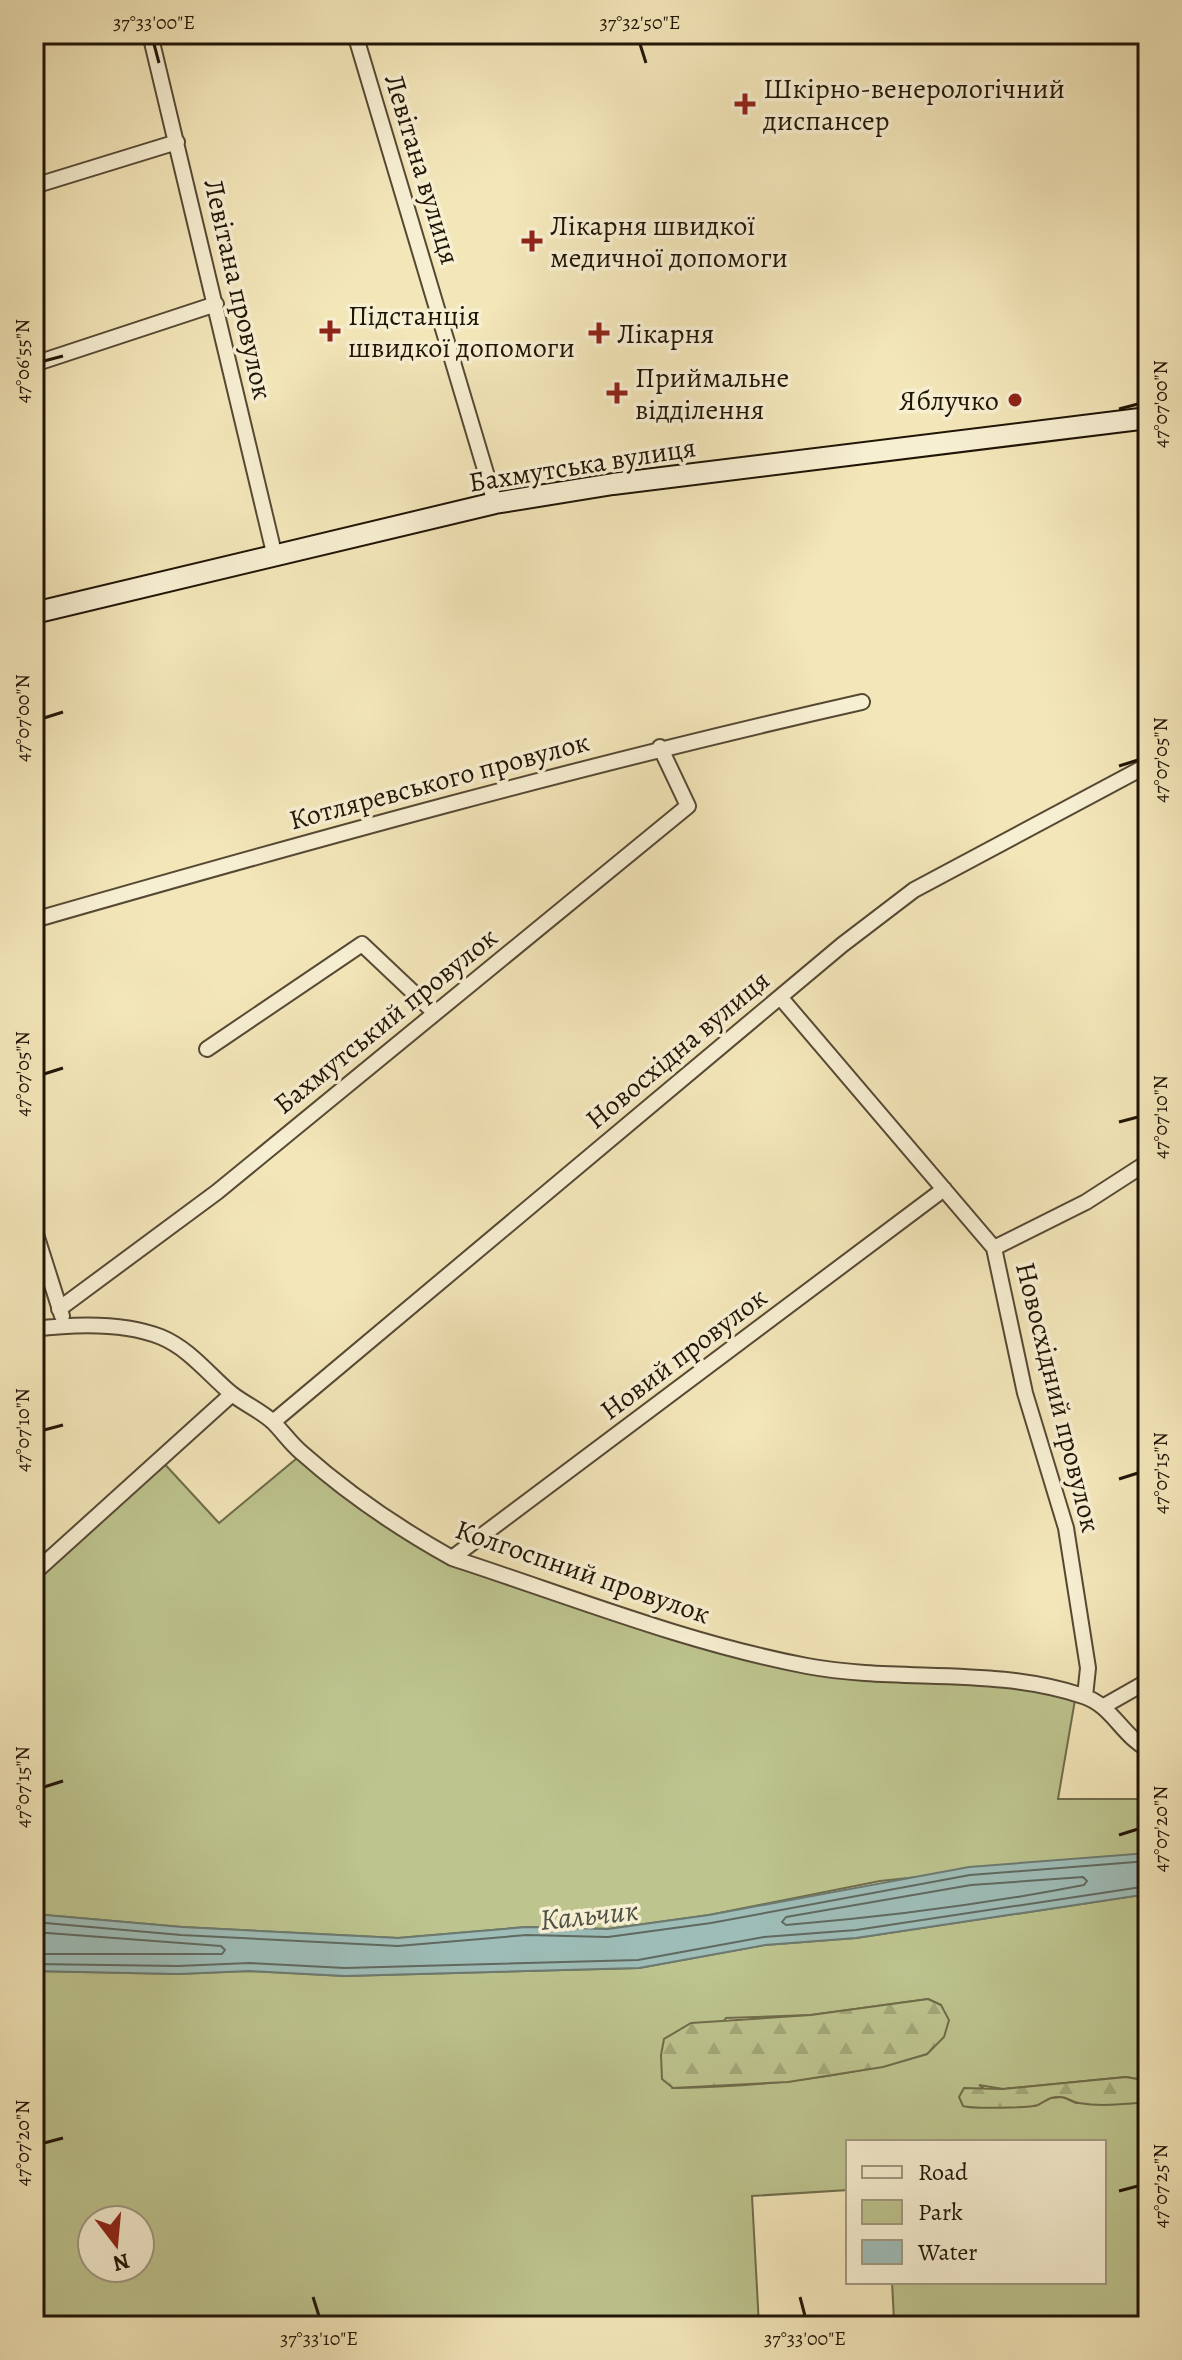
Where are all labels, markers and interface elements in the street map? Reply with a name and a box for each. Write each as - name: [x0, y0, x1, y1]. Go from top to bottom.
- text: 37°33'00"E: [113, 9, 195, 36]
- text: 37°32'50"E: [599, 9, 681, 36]
- street label: Левітана вулиця: [375, 69, 469, 269]
- place label: Шкірно-венерологічний диспансер: [762, 70, 1065, 140]
- marker: Шкірно-венерологічний диспансер: [734, 93, 756, 115]
- street label: Левітана провулок: [194, 175, 282, 403]
- place label: Лікарня швидкої медичної допомоги: [550, 207, 788, 277]
- marker: Лікарня швидкої медичної допомоги: [521, 230, 543, 252]
- place label: Підстанція швидкої допомоги: [348, 297, 575, 367]
- place label: Лікарня: [617, 315, 714, 353]
- text: 47°06'55"N: [9, 319, 36, 403]
- marker: Підстанція швидкої допомоги: [319, 320, 341, 342]
- marker: Лікарня: [588, 322, 610, 344]
- place label: Приймальне відділення: [635, 359, 789, 429]
- text: 47°07'00"N: [1147, 360, 1174, 448]
- marker: Приймальне відділення: [606, 382, 628, 404]
- place label: Яблучко: [899, 382, 999, 420]
- marker: Яблучко: [1006, 391, 1024, 409]
- street label: Бахмутська вулиця: [466, 428, 698, 502]
- text: 47°07'00"N: [9, 674, 36, 762]
- text: 47°07'05"N: [1147, 717, 1174, 803]
- street label: Котляревського провулок: [285, 723, 593, 839]
- street label: Бахмутський провулок: [266, 919, 506, 1123]
- street label: Новосхідна вулиця: [578, 962, 778, 1138]
- text: 47°07'05"N: [9, 1031, 36, 1117]
- text: 47°07'10"N: [1147, 1075, 1174, 1159]
- street label: Новосхідний провулок: [1006, 1258, 1110, 1536]
- street label: Новий провулок: [592, 1279, 775, 1429]
- text: 47°07'10"N: [9, 1388, 36, 1472]
- text: 47°07'15"N: [1147, 1432, 1174, 1514]
- street label: Колгоспний провулок: [450, 1511, 715, 1633]
- text: 47°07'15"N: [9, 1746, 36, 1828]
- text: 47°07'20"N: [1147, 1786, 1174, 1872]
- water label: Кальчик: [538, 1890, 640, 1940]
- text: 47°07'20"N: [9, 2100, 36, 2186]
- legend: [846, 2140, 1106, 2284]
- text: 47°07'25"N: [1147, 2144, 1174, 2228]
- text: Road: [918, 2156, 968, 2188]
- text: Park: [918, 2196, 963, 2228]
- north arrow: [76, 2204, 156, 2284]
- text: Water: [917, 2236, 978, 2268]
- text: N: [109, 2246, 133, 2279]
- text: 37°33'10"E: [280, 2325, 358, 2352]
- text: 37°33'00"E: [764, 2325, 846, 2352]

